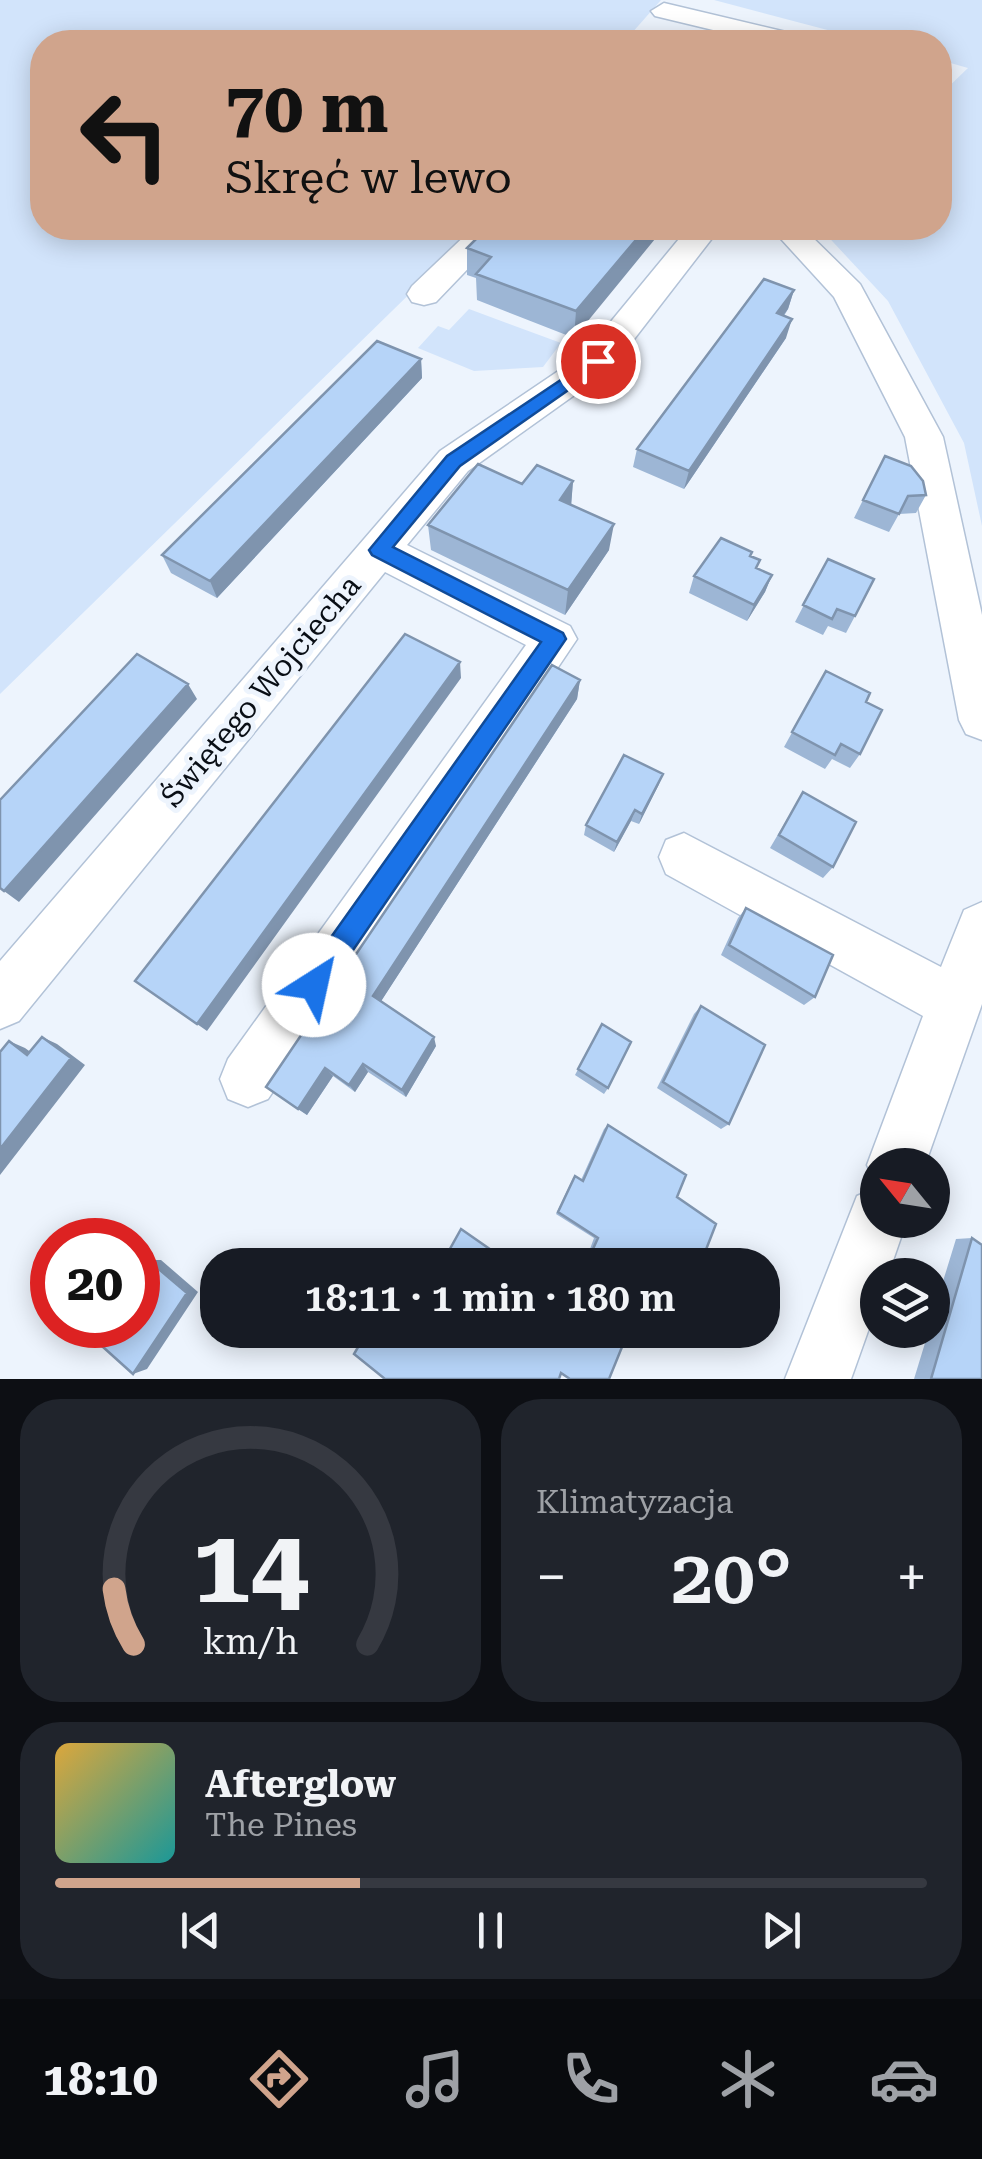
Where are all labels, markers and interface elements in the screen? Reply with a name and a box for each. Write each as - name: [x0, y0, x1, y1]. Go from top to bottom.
- text: 70 m: [225, 67, 389, 149]
- icon: left: [60, 70, 190, 200]
- text: Skręć w lewo: [225, 151, 512, 204]
- pin: [556, 319, 641, 404]
- icon: arrive: [571, 334, 626, 389]
- street label: Świętego Wojciecha: [153, 567, 368, 813]
- position arrow: [262, 933, 366, 1037]
- north arrow: [860, 1148, 950, 1238]
- map controls: [860, 1148, 950, 1348]
- speed limit sign: 20: [30, 1218, 160, 1348]
- button: layers: [860, 1258, 950, 1348]
- text: 18:11 · 1 min · 180 m: [305, 1276, 676, 1320]
- text: Klimatyzacja: [536, 1483, 733, 1521]
- text: 14: [192, 1506, 309, 1627]
- text: 20°: [671, 1533, 792, 1621]
- text: −: [536, 1545, 567, 1609]
- text: +: [896, 1545, 927, 1609]
- text: km/h: [203, 1621, 298, 1663]
- text: Afterglow: [205, 1762, 396, 1806]
- text: The Pines: [205, 1806, 357, 1844]
- icon: previous: [173, 1903, 228, 1958]
- icon: pause: [463, 1903, 518, 1958]
- icon: next: [754, 1903, 809, 1958]
- icon: directions: [244, 2044, 314, 2114]
- icon: music: [400, 2044, 470, 2114]
- icon: phone: [556, 2044, 626, 2114]
- icon: climate: [713, 2044, 783, 2114]
- icon: car: [869, 2044, 939, 2114]
- text: 18:10: [43, 2053, 158, 2106]

